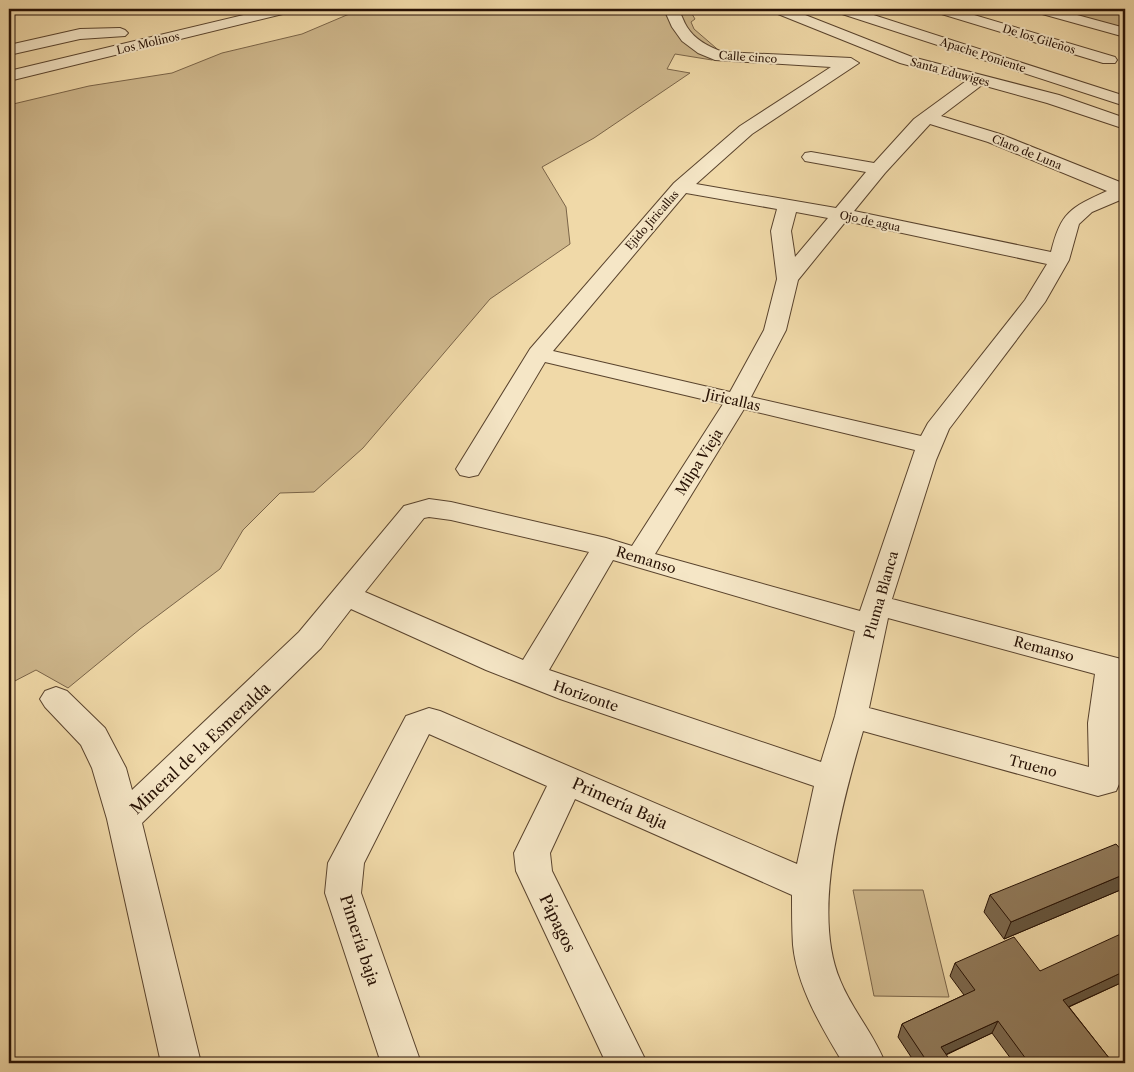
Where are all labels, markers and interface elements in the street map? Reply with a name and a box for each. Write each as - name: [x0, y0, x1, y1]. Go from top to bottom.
- street label: De los Gileños: [1001, 21, 1077, 57]
- street label: Los Molinos: [115, 29, 181, 57]
- street label: Apache Poniente: [937, 34, 1028, 75]
- street label: Calle cinco: [718, 48, 778, 66]
- street label: Santa Eduwiges: [909, 55, 992, 89]
- street label: Claro de Luna: [990, 132, 1064, 172]
- street label: Ejido Jiricallas: [622, 187, 682, 253]
- street label: Ojo de agua: [838, 208, 902, 234]
- street label: Jiricallas: [702, 384, 762, 415]
- street label: Milpa Vieja: [671, 425, 727, 499]
- street label: Remanso: [614, 542, 678, 578]
- street label: Pluma Blanca: [860, 548, 902, 641]
- street label: Remanso: [1012, 632, 1076, 666]
- street label: Horizonte: [551, 676, 621, 716]
- street label: Mineral de la Esmeralda: [126, 677, 275, 818]
- street label: Trueno: [1007, 751, 1059, 781]
- street label: Primería Baja: [569, 773, 672, 833]
- street label: Pápagos: [535, 891, 581, 955]
- street label: Pimería baja: [336, 892, 384, 989]

